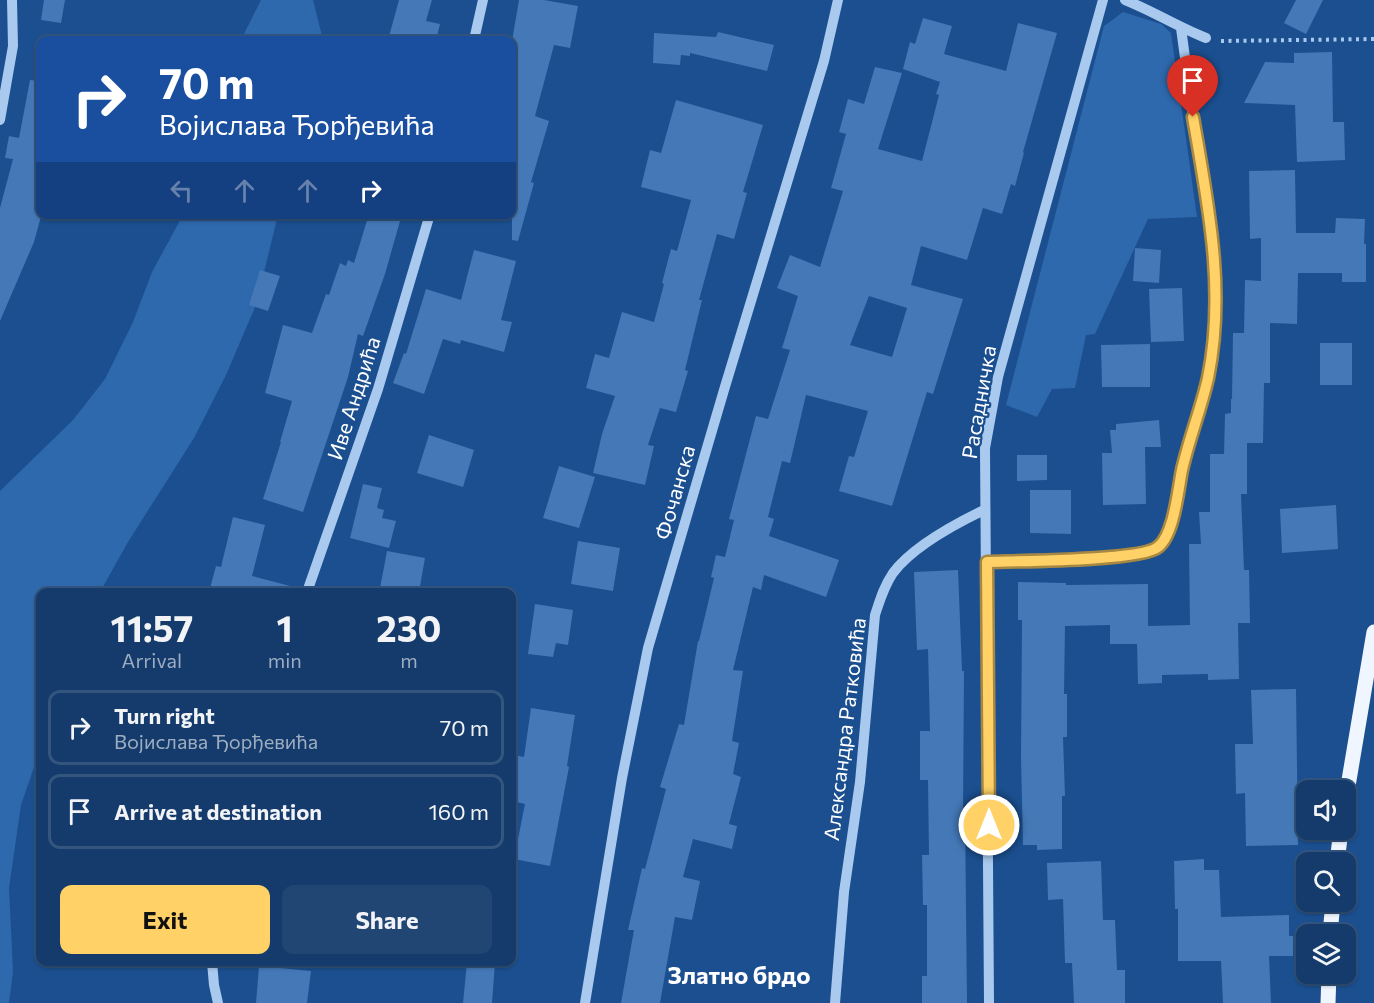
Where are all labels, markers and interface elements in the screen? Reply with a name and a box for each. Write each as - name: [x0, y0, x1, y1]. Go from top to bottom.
- pin: [1167, 55, 1218, 117]
- text: 70 m: [159, 56, 254, 108]
- icon: right: [60, 60, 138, 138]
- icon: arrive: [1176, 64, 1209, 97]
- text: Војислава Ђорђевића: [159, 108, 435, 141]
- icon: left: [165, 174, 198, 207]
- icon: ahead: [228, 174, 261, 207]
- icon: ahead: [291, 174, 324, 207]
- icon: right: [354, 174, 387, 207]
- street label: Иве Андрића: [321, 333, 385, 463]
- street label: Расадничка: [956, 343, 1000, 461]
- street label: Фочанска: [649, 442, 699, 542]
- text: 11:57: [110, 605, 193, 649]
- text: 1: [277, 605, 293, 649]
- text: 230: [376, 605, 442, 649]
- street label: Александра Ратковића: [818, 616, 870, 842]
- text: Arrival: [122, 648, 182, 672]
- text: min: [268, 648, 302, 672]
- text: m: [400, 648, 418, 672]
- text: Turn right: [114, 702, 215, 729]
- icon: right: [63, 711, 96, 744]
- text: 70 m: [440, 714, 489, 741]
- text: Војислава Ђорђевића: [114, 729, 318, 753]
- map controls: [1296, 780, 1356, 984]
- button: sound: [1296, 780, 1356, 840]
- position arrow: [957, 793, 1021, 857]
- icon: arrive: [63, 795, 96, 828]
- text: Arrive at destination: [114, 798, 322, 825]
- text: 160 m: [428, 798, 489, 825]
- button: search: [1296, 852, 1356, 912]
- button: Exit: [60, 885, 270, 954]
- button: Share: [282, 885, 492, 954]
- button: layers: [1296, 924, 1356, 984]
- district label: Златно брдо: [667, 960, 811, 989]

